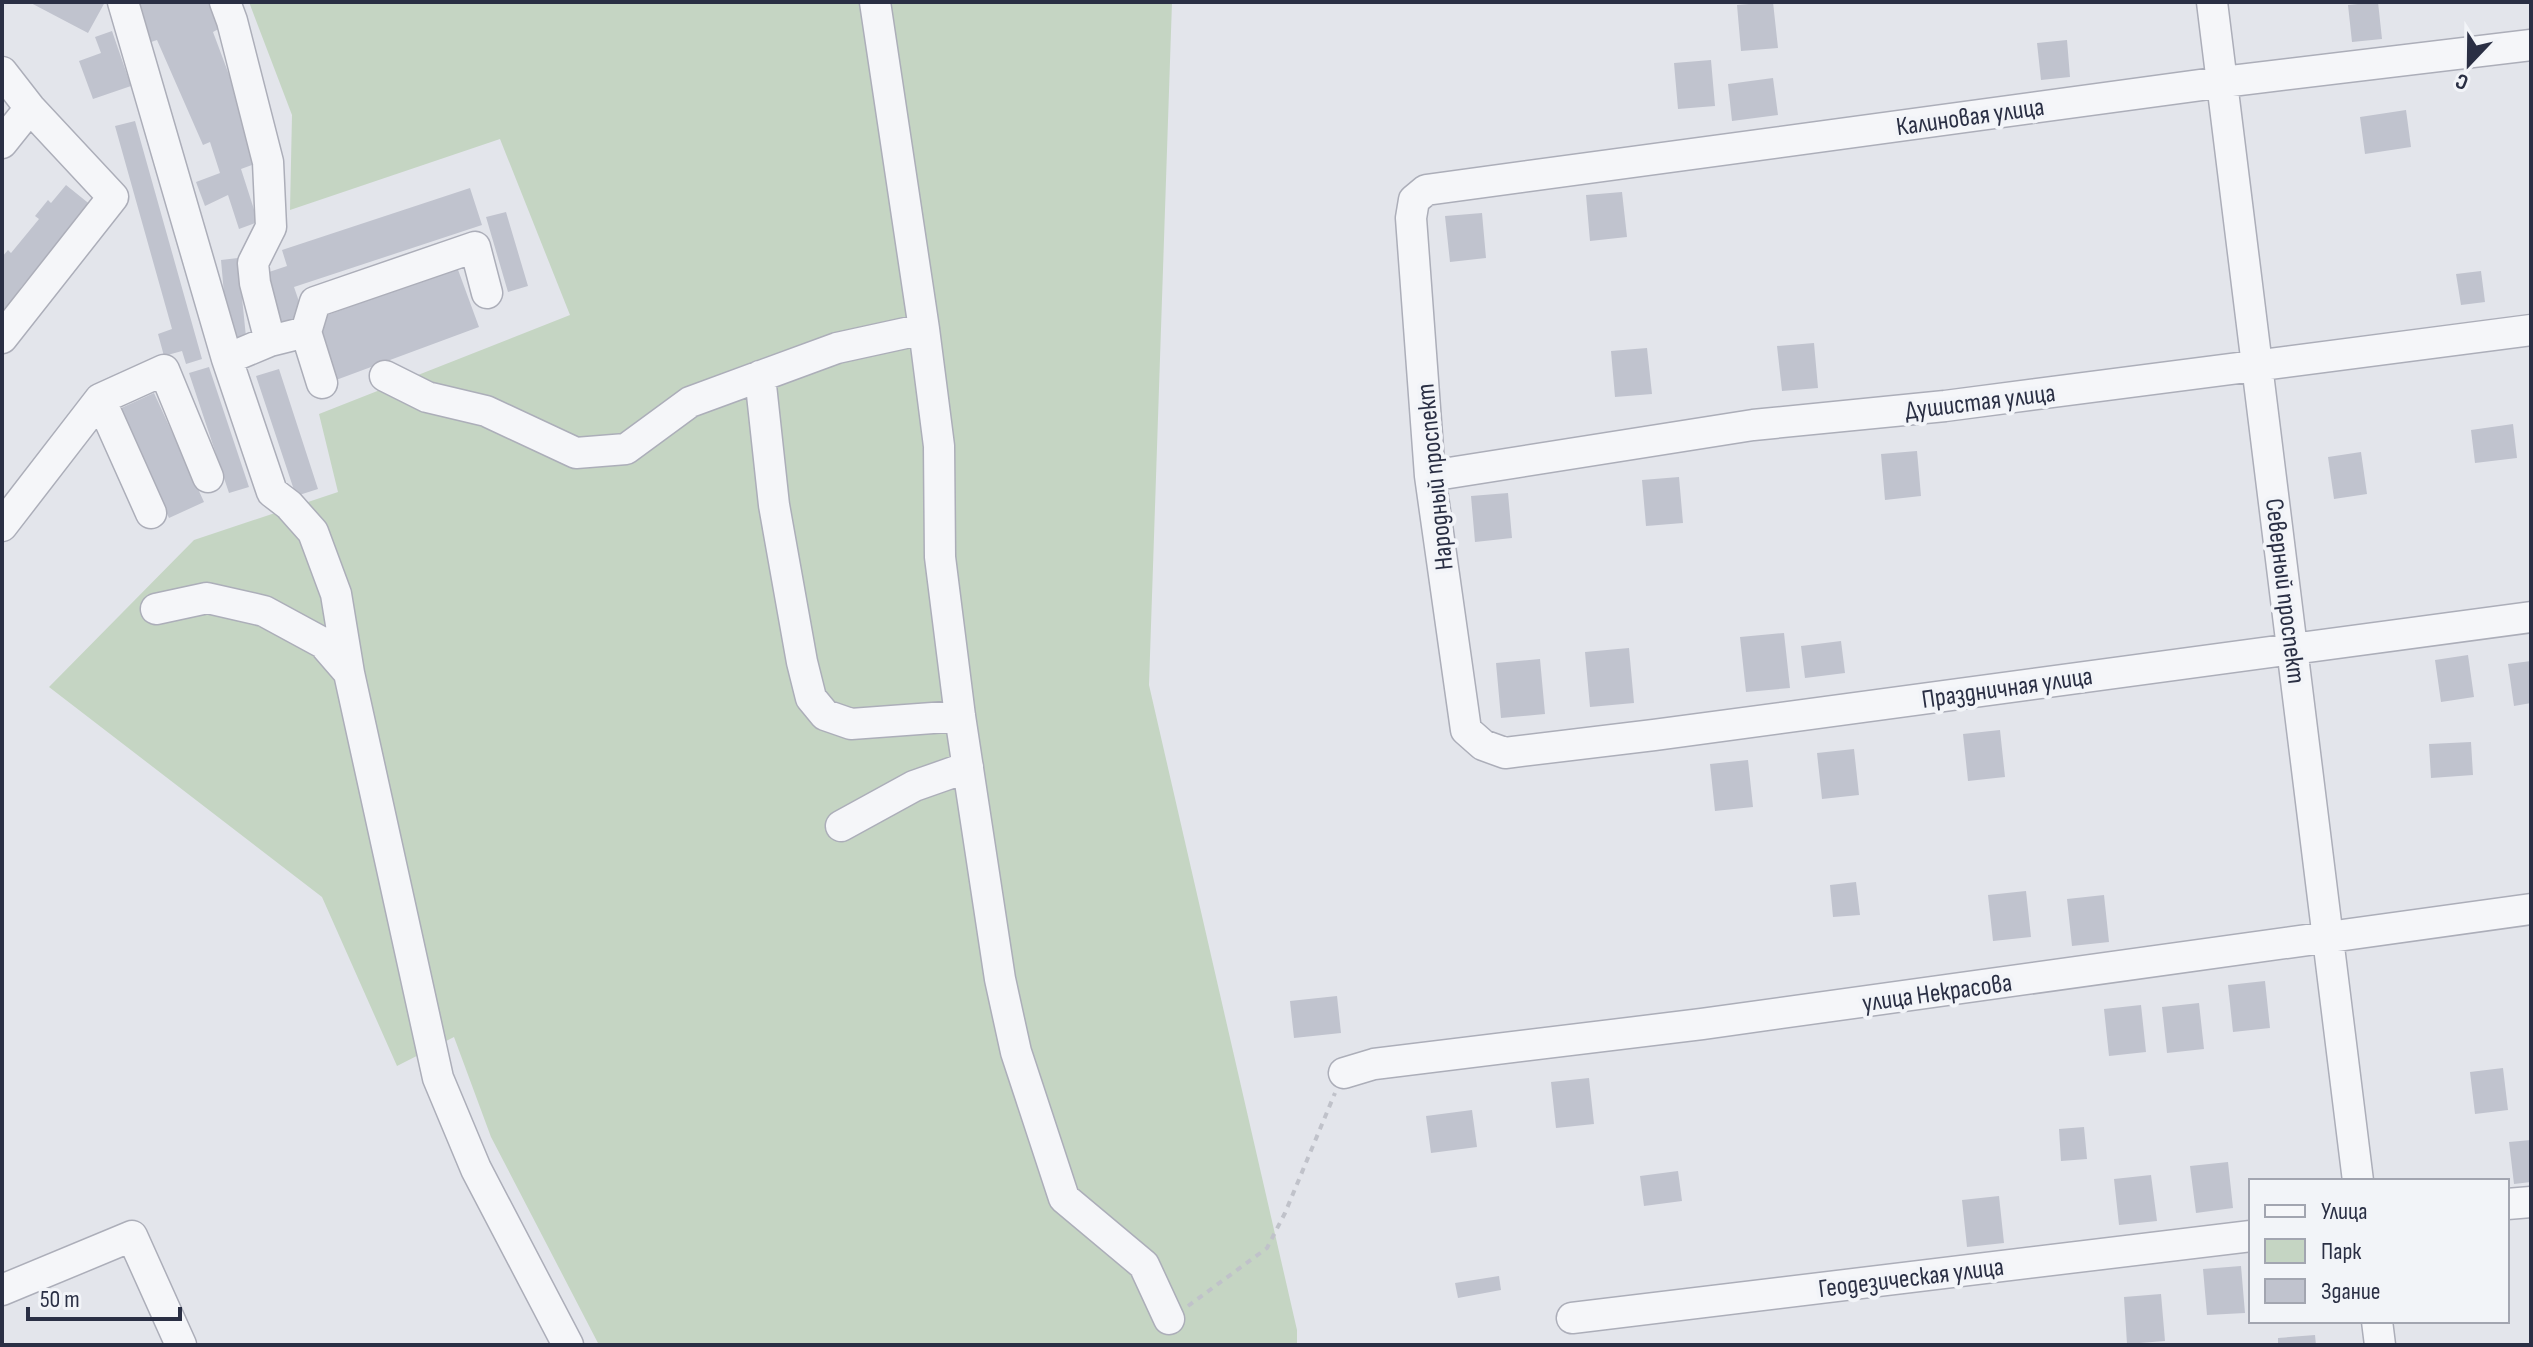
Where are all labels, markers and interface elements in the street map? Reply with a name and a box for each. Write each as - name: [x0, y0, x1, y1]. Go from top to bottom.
- north arrow: [2429, 24, 2509, 104]
- text: С: [2452, 67, 2472, 96]
- street label: Калиновая улица: [1894, 92, 2046, 143]
- street label: Душистая улица: [1903, 378, 2057, 427]
- street label: Народный проспект: [1410, 382, 1461, 572]
- street label: Северный проспект: [2258, 497, 2311, 686]
- street label: Праздничная улица: [1920, 661, 2095, 716]
- street label: улица Некрасова: [1860, 968, 2014, 1019]
- legend: [2249, 1179, 2509, 1323]
- text: Улица: [2321, 1197, 2367, 1226]
- text: Парк: [2321, 1237, 2362, 1266]
- street label: Геодезическая улица: [1817, 1252, 2006, 1305]
- scale bar: [28, 1271, 180, 1321]
- text: Здание: [2321, 1277, 2380, 1306]
- text: 50 m: [40, 1285, 80, 1314]

